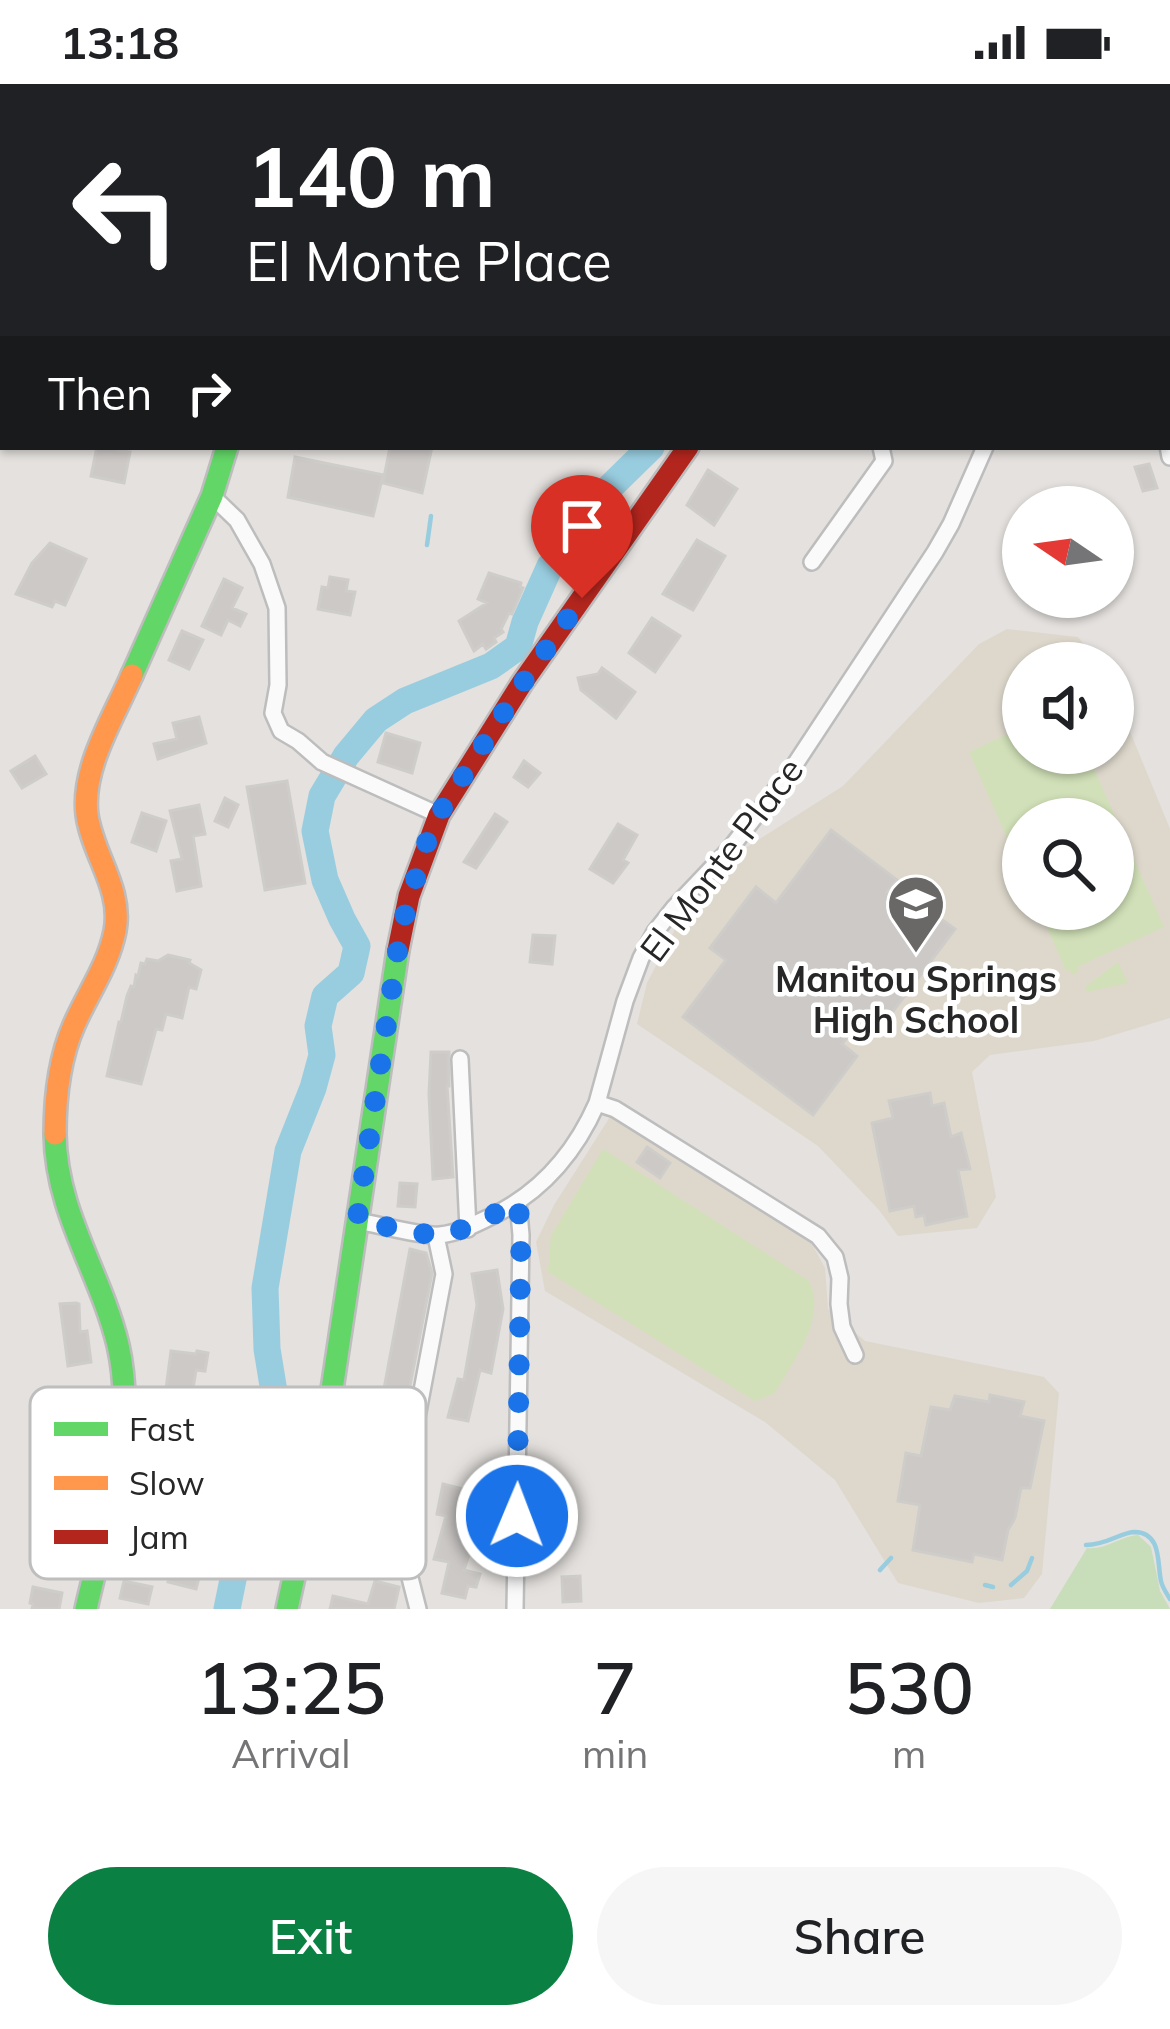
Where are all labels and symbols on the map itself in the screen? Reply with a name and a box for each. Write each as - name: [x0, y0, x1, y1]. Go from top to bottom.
- pin: [531, 475, 633, 598]
- north arrow: [1002, 486, 1134, 618]
- street label: El Monte Place: [630, 748, 812, 970]
- school or university icon: Manitou Springs High School: [885, 873, 947, 955]
- place label: Manitou Springs High School: [775, 956, 1057, 1042]
- legend: [30, 1387, 426, 1579]
- text: Fast: [129, 1408, 194, 1449]
- position arrow: [454, 1453, 580, 1579]
- text: Slow: [129, 1462, 205, 1503]
- text: Jam: [129, 1516, 189, 1557]

